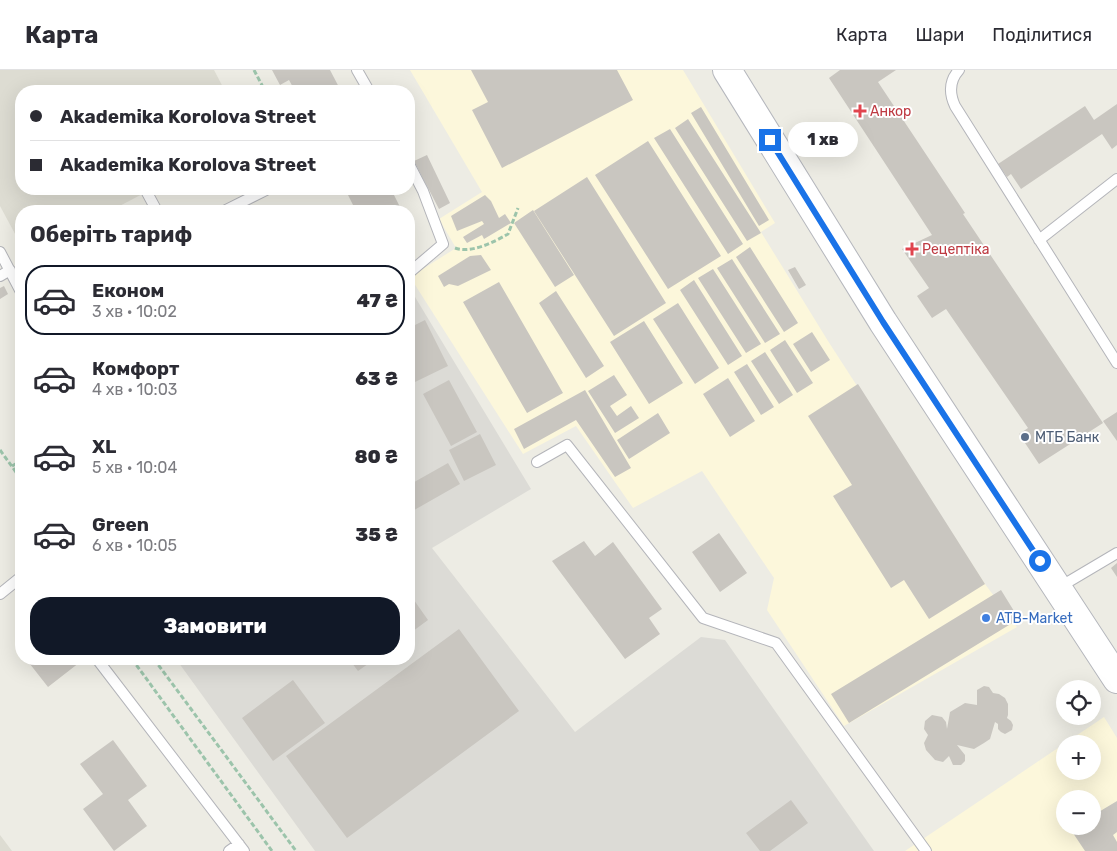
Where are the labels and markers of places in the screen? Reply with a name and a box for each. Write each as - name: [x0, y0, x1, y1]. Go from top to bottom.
- place label: Анкор: [870, 103, 911, 120]
- marker: Анкор: [854, 105, 866, 117]
- place label: Рецептіка: [922, 241, 989, 258]
- marker: Рецептіка: [906, 243, 918, 255]
- place label: МТБ Банк: [1035, 429, 1100, 446]
- marker: МТБ Банк: [1019, 431, 1031, 443]
- place label: ATB-Market: [996, 610, 1073, 627]
- marker: ATB-Market: [980, 612, 992, 624]

